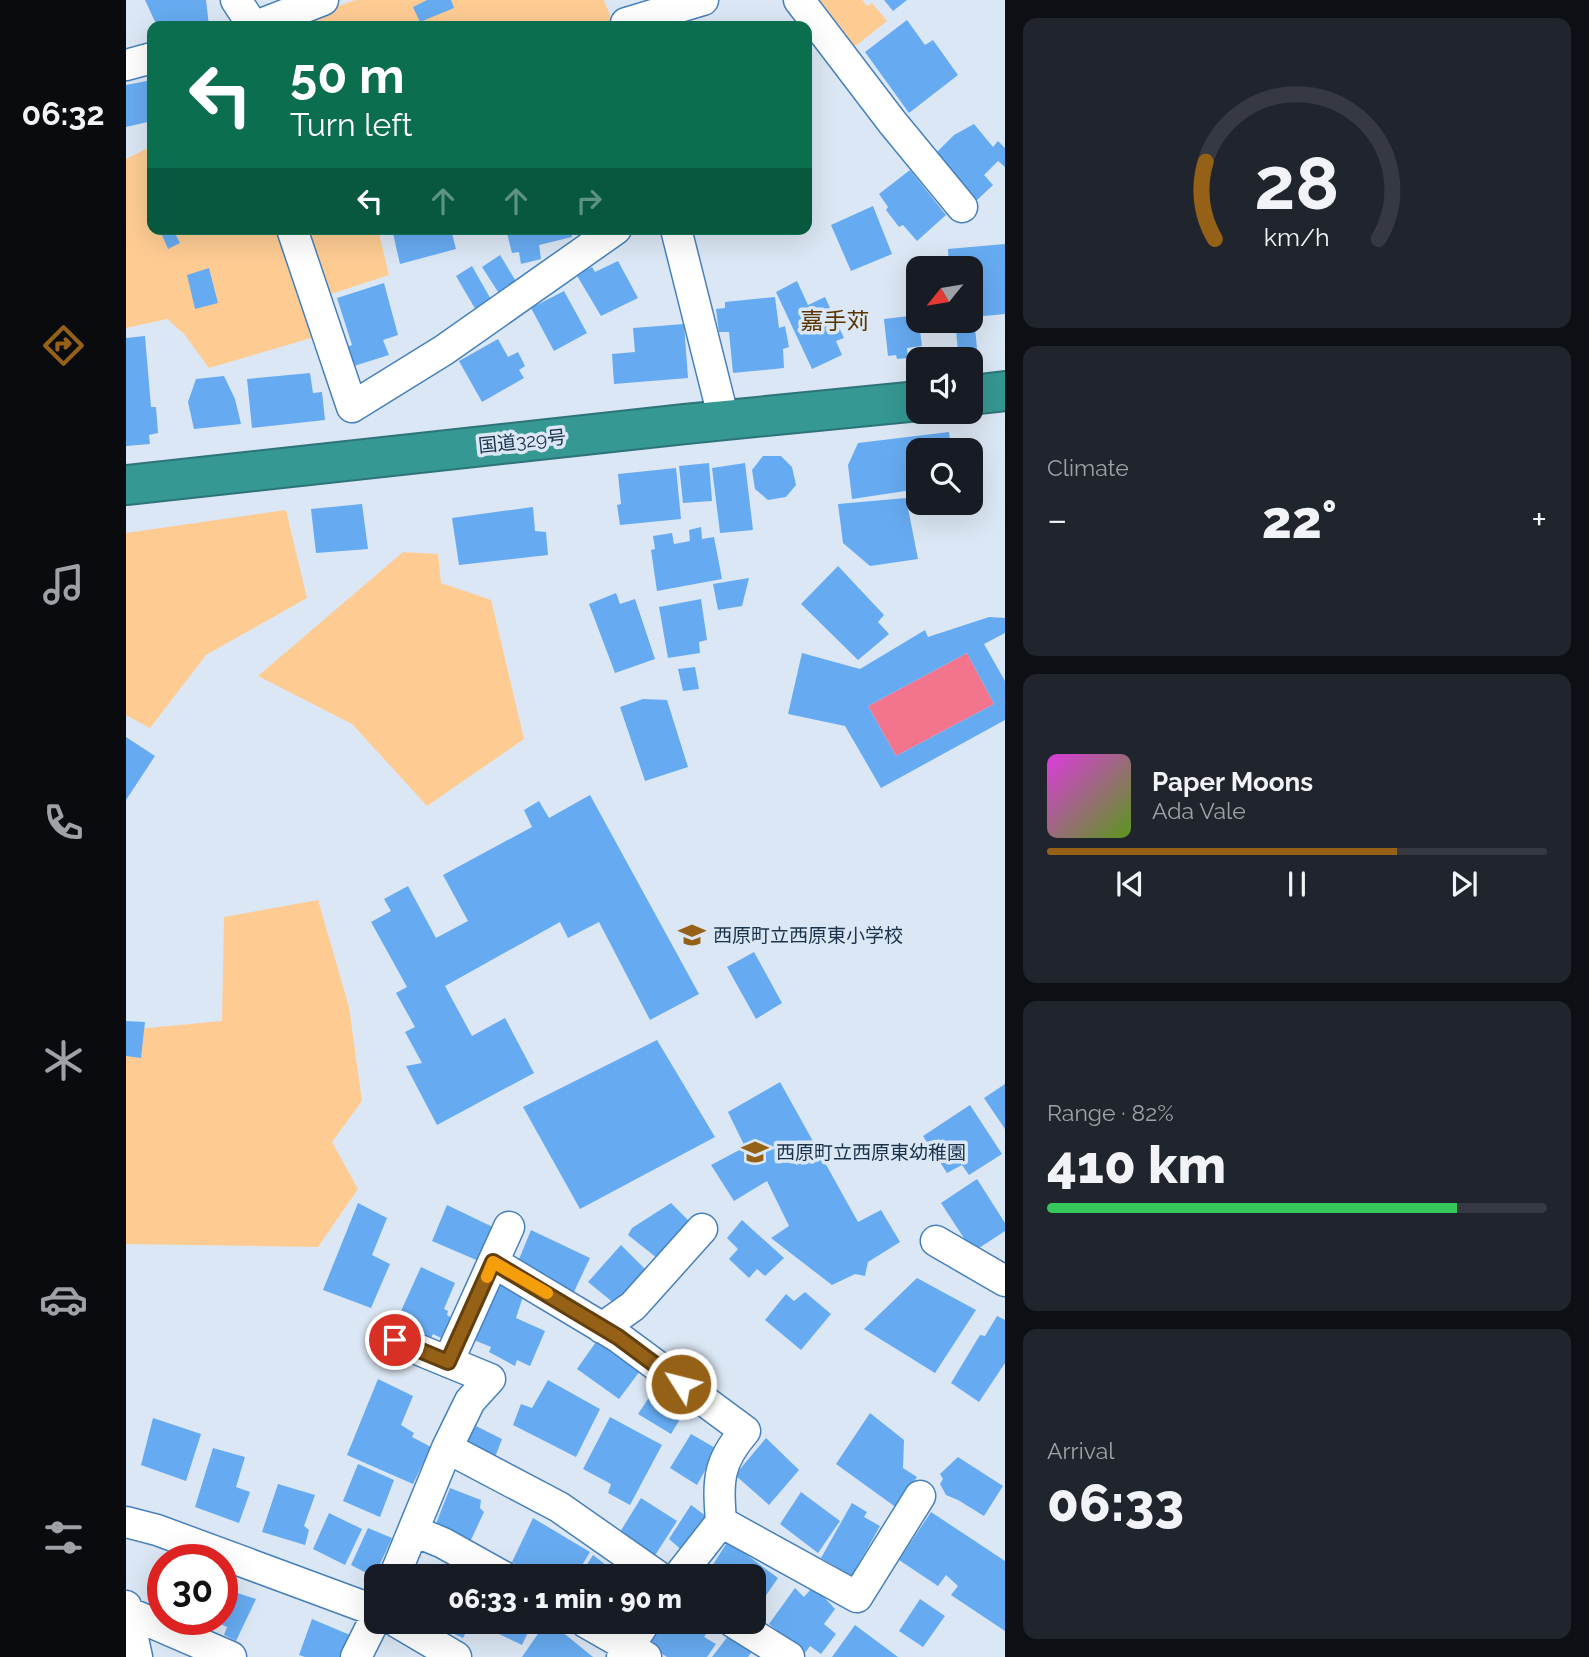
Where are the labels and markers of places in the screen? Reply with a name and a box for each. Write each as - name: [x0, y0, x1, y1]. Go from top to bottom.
- school or university icon: 西原町立西原東小学校: [677, 920, 707, 950]
- place label: 西原町立西原東小学校: [713, 924, 903, 946]
- school or university icon: 西原町立西原東幼稚園: [740, 1137, 770, 1167]
- place label: 西原町立西原東幼稚園: [776, 1141, 966, 1163]
- pin: [365, 1310, 425, 1370]

